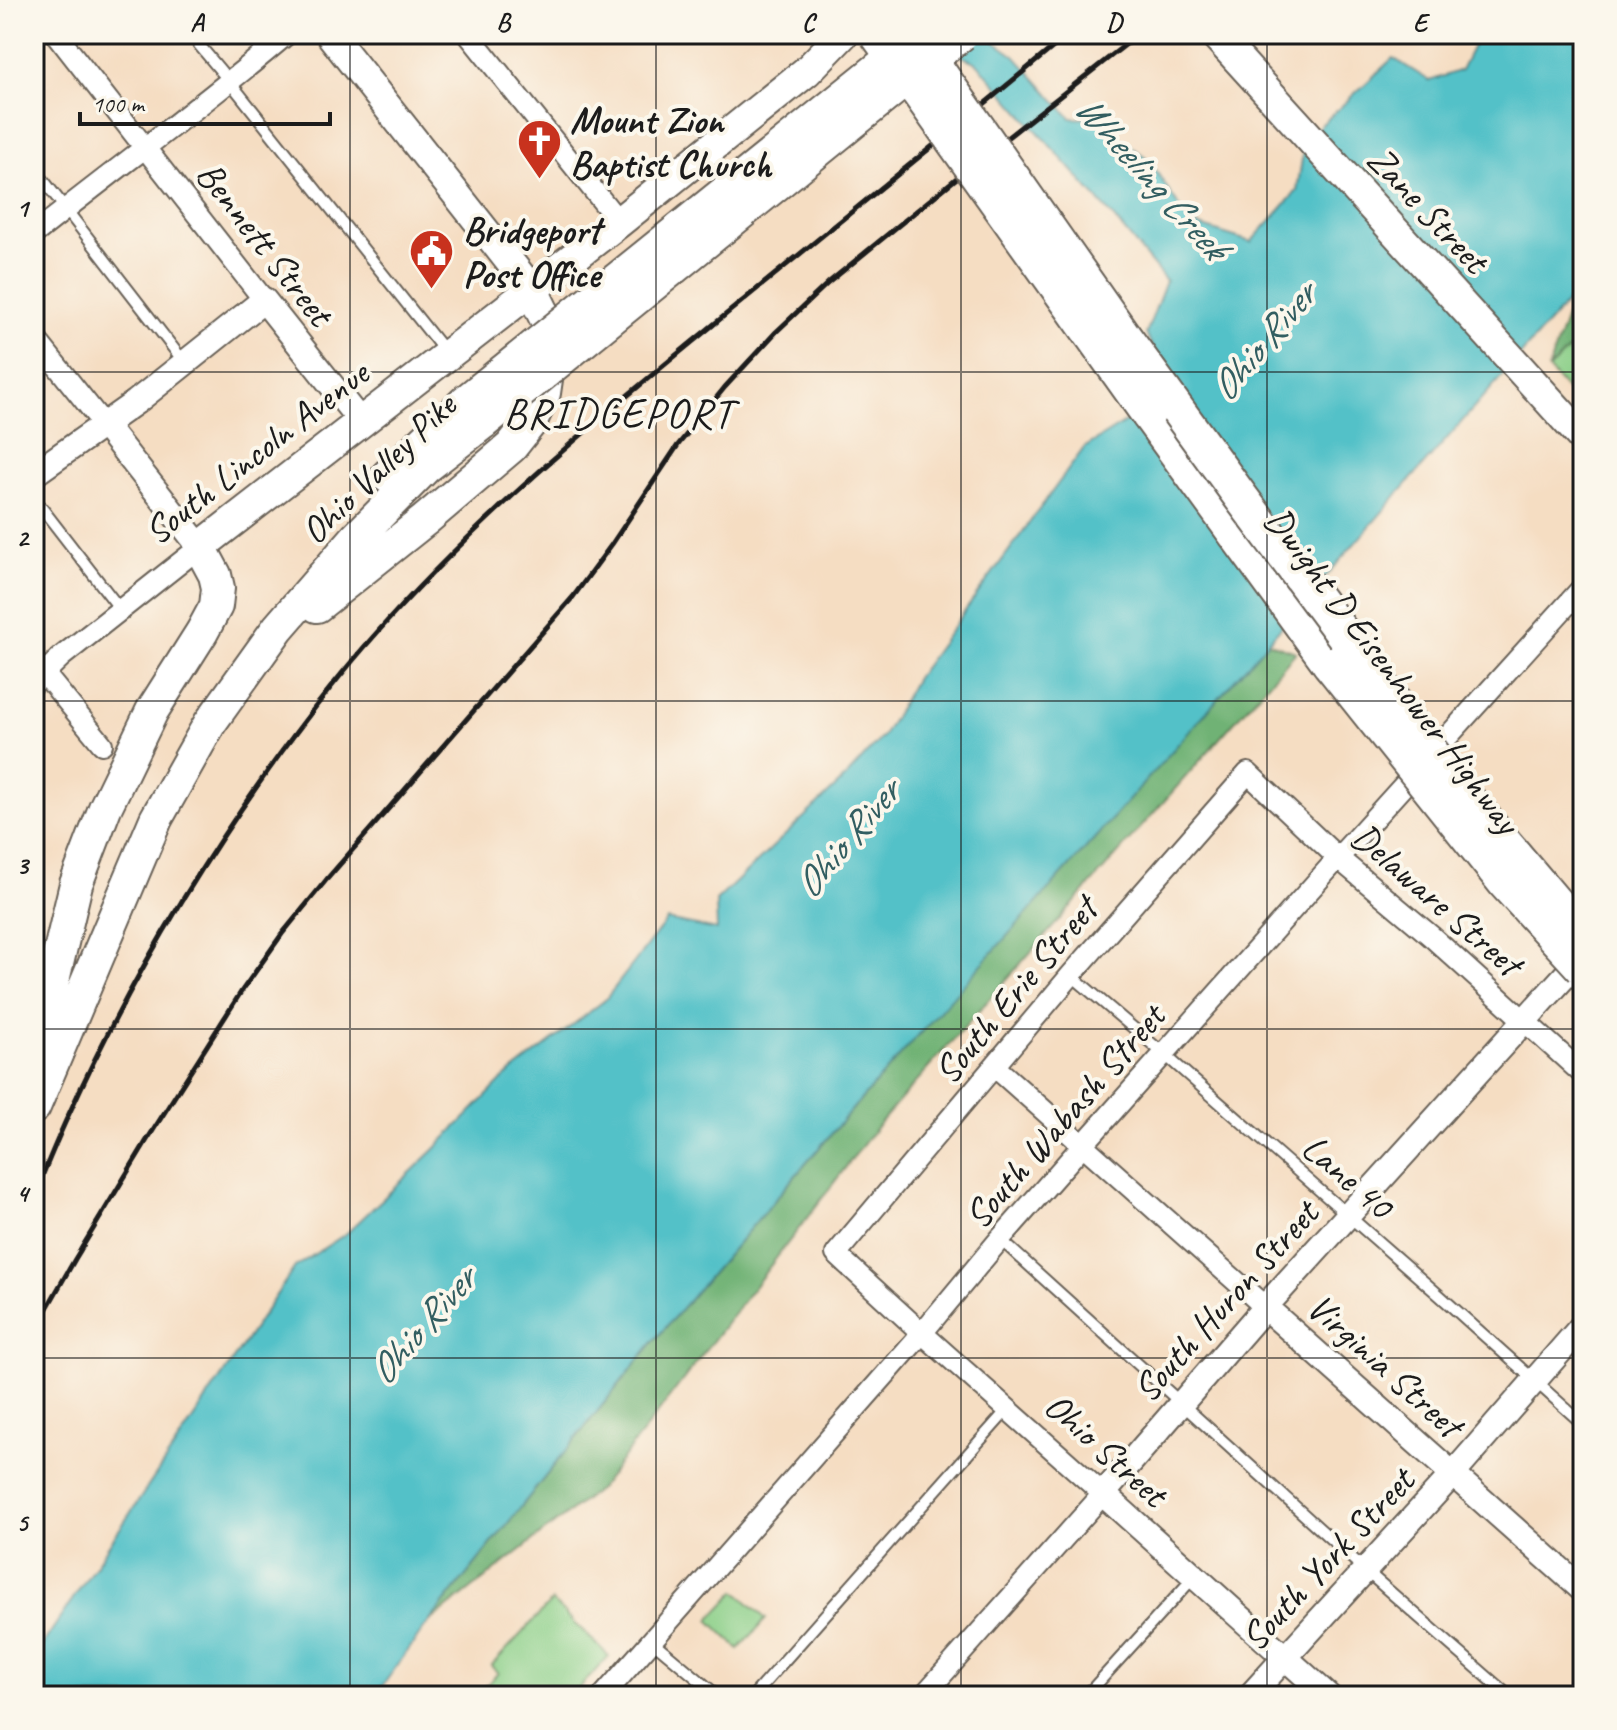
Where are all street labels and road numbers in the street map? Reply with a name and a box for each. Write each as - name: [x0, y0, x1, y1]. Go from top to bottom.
- street label: Zane Street: [1357, 136, 1500, 285]
- street label: Bennett Street: [186, 152, 345, 337]
- street label: South Lincoln Avenue: [135, 349, 380, 555]
- street label: Ohio Valley Pike: [291, 381, 468, 554]
- street label: Dwight D Eisenhower Highway: [1255, 498, 1533, 845]
- street label: Delaware Street: [1342, 813, 1535, 990]
- street label: South Erie Street: [924, 883, 1111, 1093]
- street label: South Wabash Street: [954, 992, 1177, 1238]
- street label: Lane 40: [1292, 1124, 1405, 1231]
- street label: South Huron Street: [1123, 1188, 1330, 1412]
- street label: Virginia Street: [1297, 1283, 1476, 1451]
- street label: Ohio Street: [1035, 1382, 1179, 1519]
- street label: South York Street: [1231, 1456, 1426, 1661]

